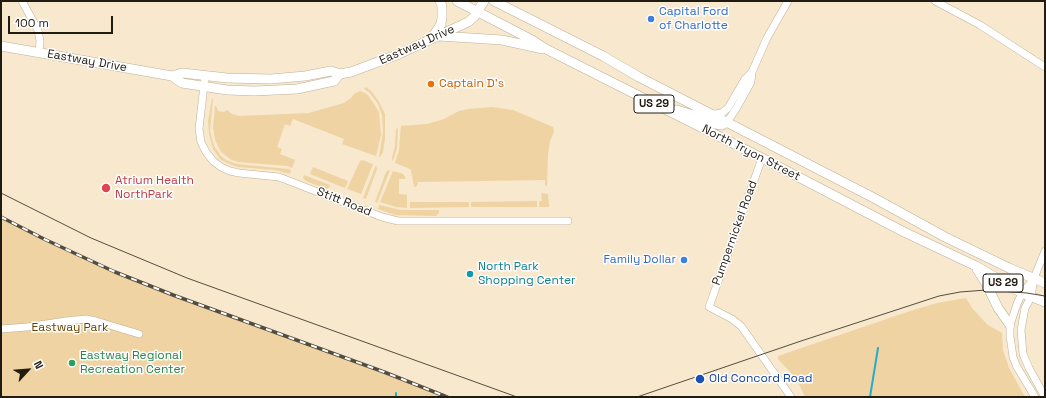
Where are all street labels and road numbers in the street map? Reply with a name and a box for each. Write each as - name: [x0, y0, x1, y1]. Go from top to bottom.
- street label: Eastway Drive: [377, 22, 457, 68]
- street label: Eastway Drive: [46, 47, 128, 75]
- road number: US 29: [634, 95, 674, 113]
- street label: North Tryon Street: [699, 122, 803, 184]
- street label: Pumpernickel Road: [709, 179, 761, 287]
- street label: Stitt Road: [315, 185, 373, 219]
- road number: US 29: [983, 274, 1023, 292]

